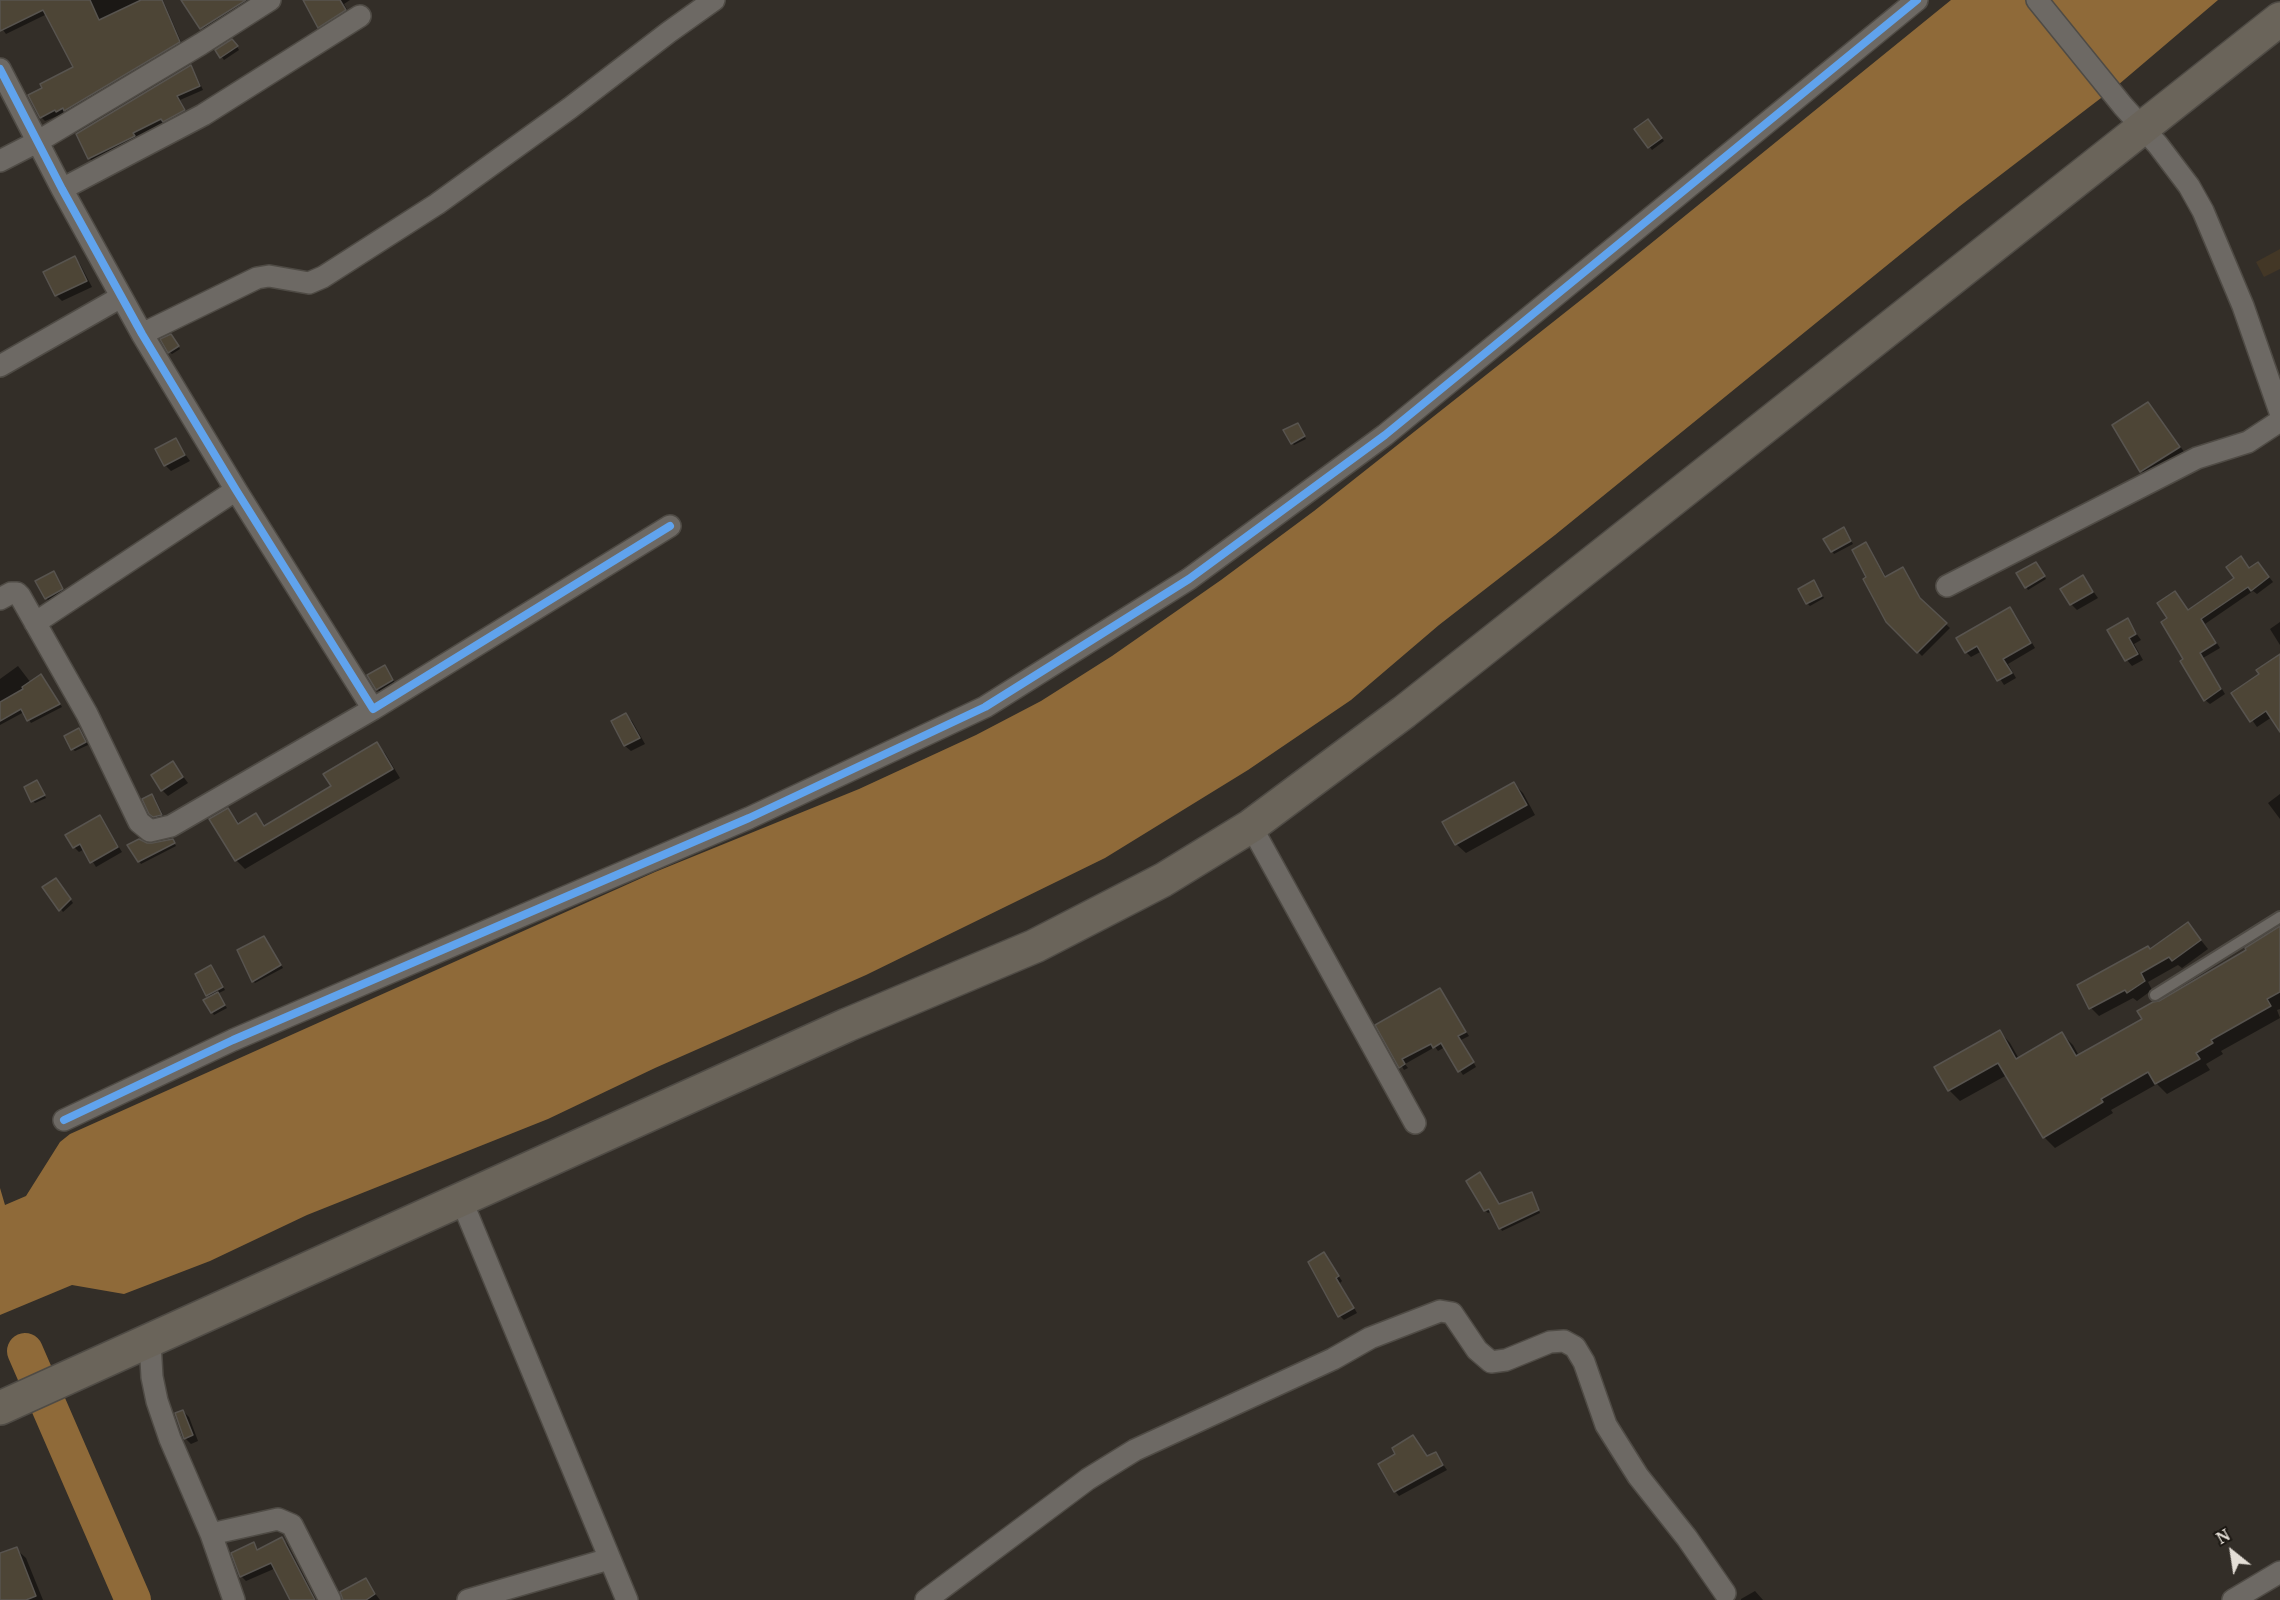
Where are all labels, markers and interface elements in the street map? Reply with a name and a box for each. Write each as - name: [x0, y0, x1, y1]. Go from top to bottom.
- north arrow: [2202, 1522, 2262, 1582]
- text: N: [2212, 1524, 2234, 1549]

